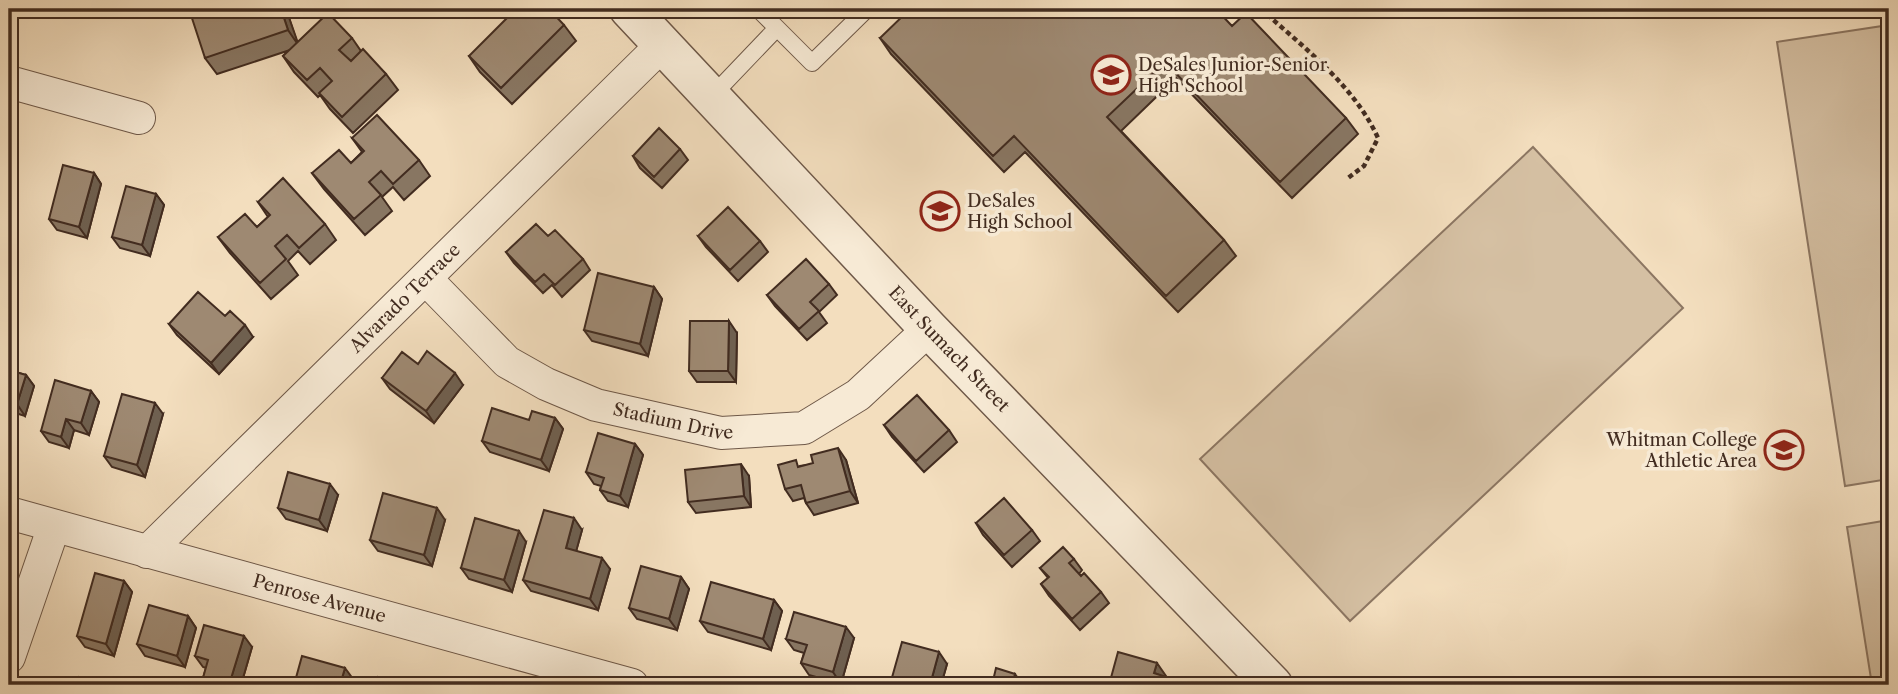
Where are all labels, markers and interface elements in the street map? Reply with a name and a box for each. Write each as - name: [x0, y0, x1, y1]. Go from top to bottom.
- school or university icon: DeSales Junior-Senior High School: [1090, 54, 1132, 96]
- place label: DeSales Junior-Senior High School: [1138, 54, 1328, 97]
- school or university icon: DeSales High School: [919, 190, 961, 232]
- place label: DeSales High School: [967, 190, 1072, 233]
- street label: Alvarado Terrace: [344, 239, 465, 358]
- street label: East Sumach Street: [884, 282, 1015, 417]
- street label: Stadium Drive: [611, 398, 734, 444]
- place label: Whitman College Athletic Area: [1605, 429, 1758, 472]
- school or university icon: Whitman College Athletic Area: [1763, 429, 1805, 471]
- street label: Penrose Avenue: [250, 570, 388, 628]

